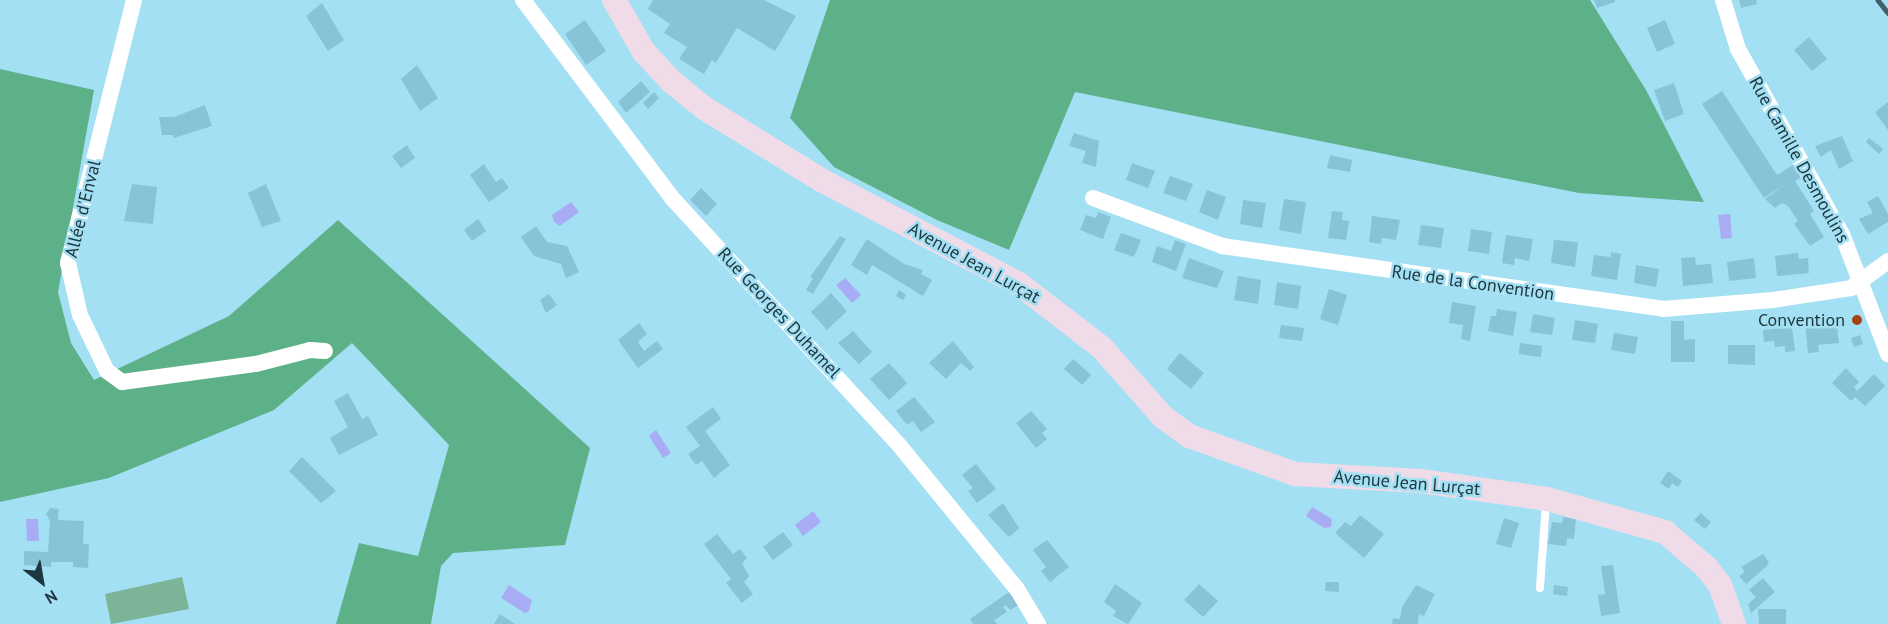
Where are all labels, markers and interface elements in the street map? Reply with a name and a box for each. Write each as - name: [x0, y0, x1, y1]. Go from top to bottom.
- street label: Rue Camille Desmoulins: [1744, 73, 1854, 247]
- street label: Allée d'Enval: [60, 158, 106, 260]
- street label: Avenue Jean Lurçat: [905, 218, 1043, 308]
- street label: Rue Georges Duhamel: [713, 243, 845, 383]
- street label: Rue de la Convention: [1390, 261, 1556, 305]
- place label: Convention: [1758, 309, 1845, 331]
- marker: Convention: [1850, 313, 1864, 327]
- street label: Avenue Jean Lurçat: [1333, 466, 1481, 500]
- north arrow: [12, 552, 72, 612]
- text: N: [42, 586, 61, 609]

